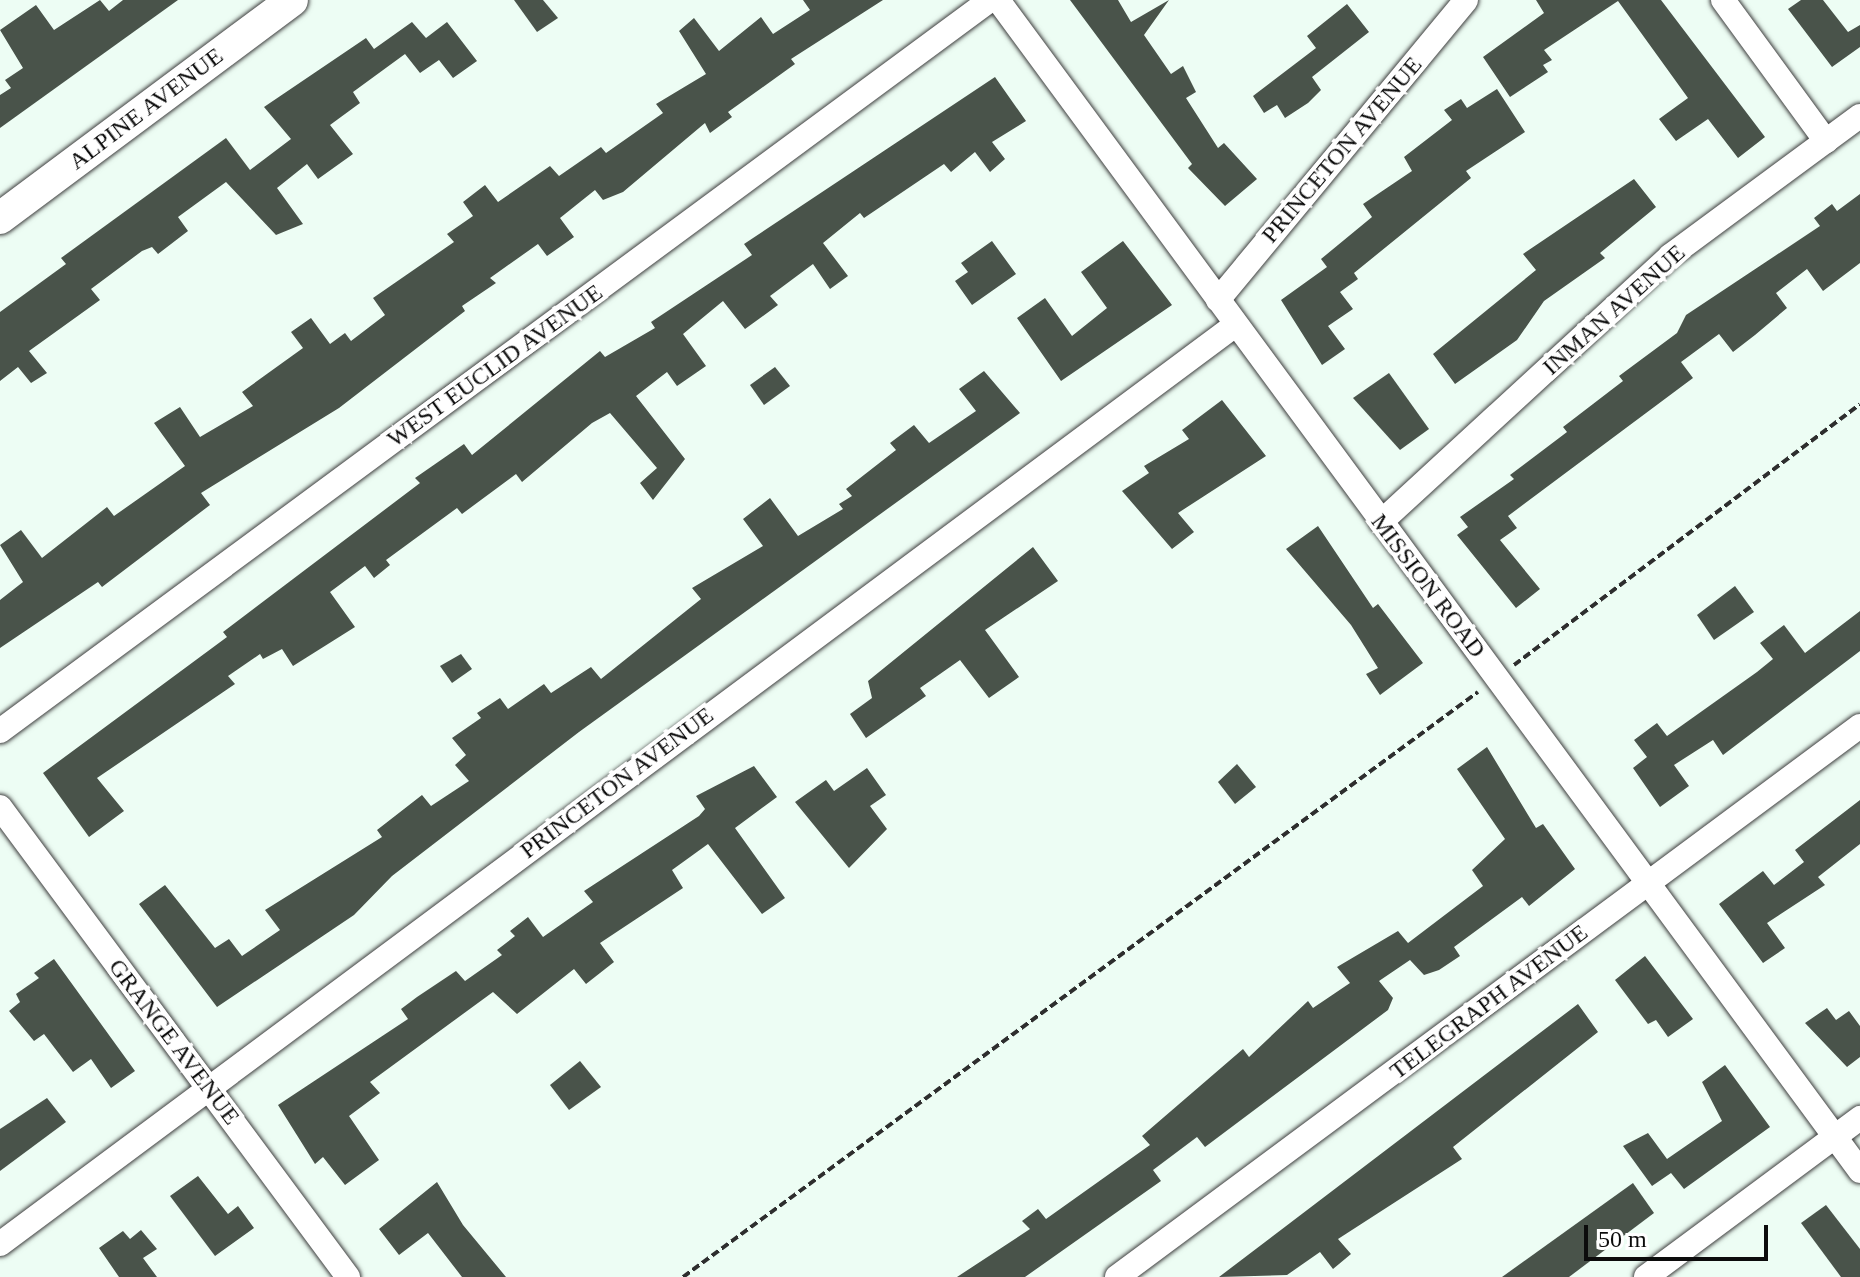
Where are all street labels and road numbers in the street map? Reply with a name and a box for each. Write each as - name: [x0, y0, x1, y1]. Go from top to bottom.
- street label: ALPINE AVENUE: [63, 41, 229, 177]
- street label: PRINCETON AVENUE: [1255, 50, 1429, 250]
- street label: INMAN AVENUE: [1536, 238, 1692, 382]
- street label: WEST EUCLID AVENUE: [381, 278, 609, 454]
- street label: MISSION ROAD: [1365, 508, 1491, 664]
- street label: PRINCETON AVENUE: [514, 701, 720, 865]
- street label: TELEGRAPH AVENUE: [1384, 918, 1594, 1086]
- street label: GRANGE AVENUE: [102, 953, 246, 1131]

